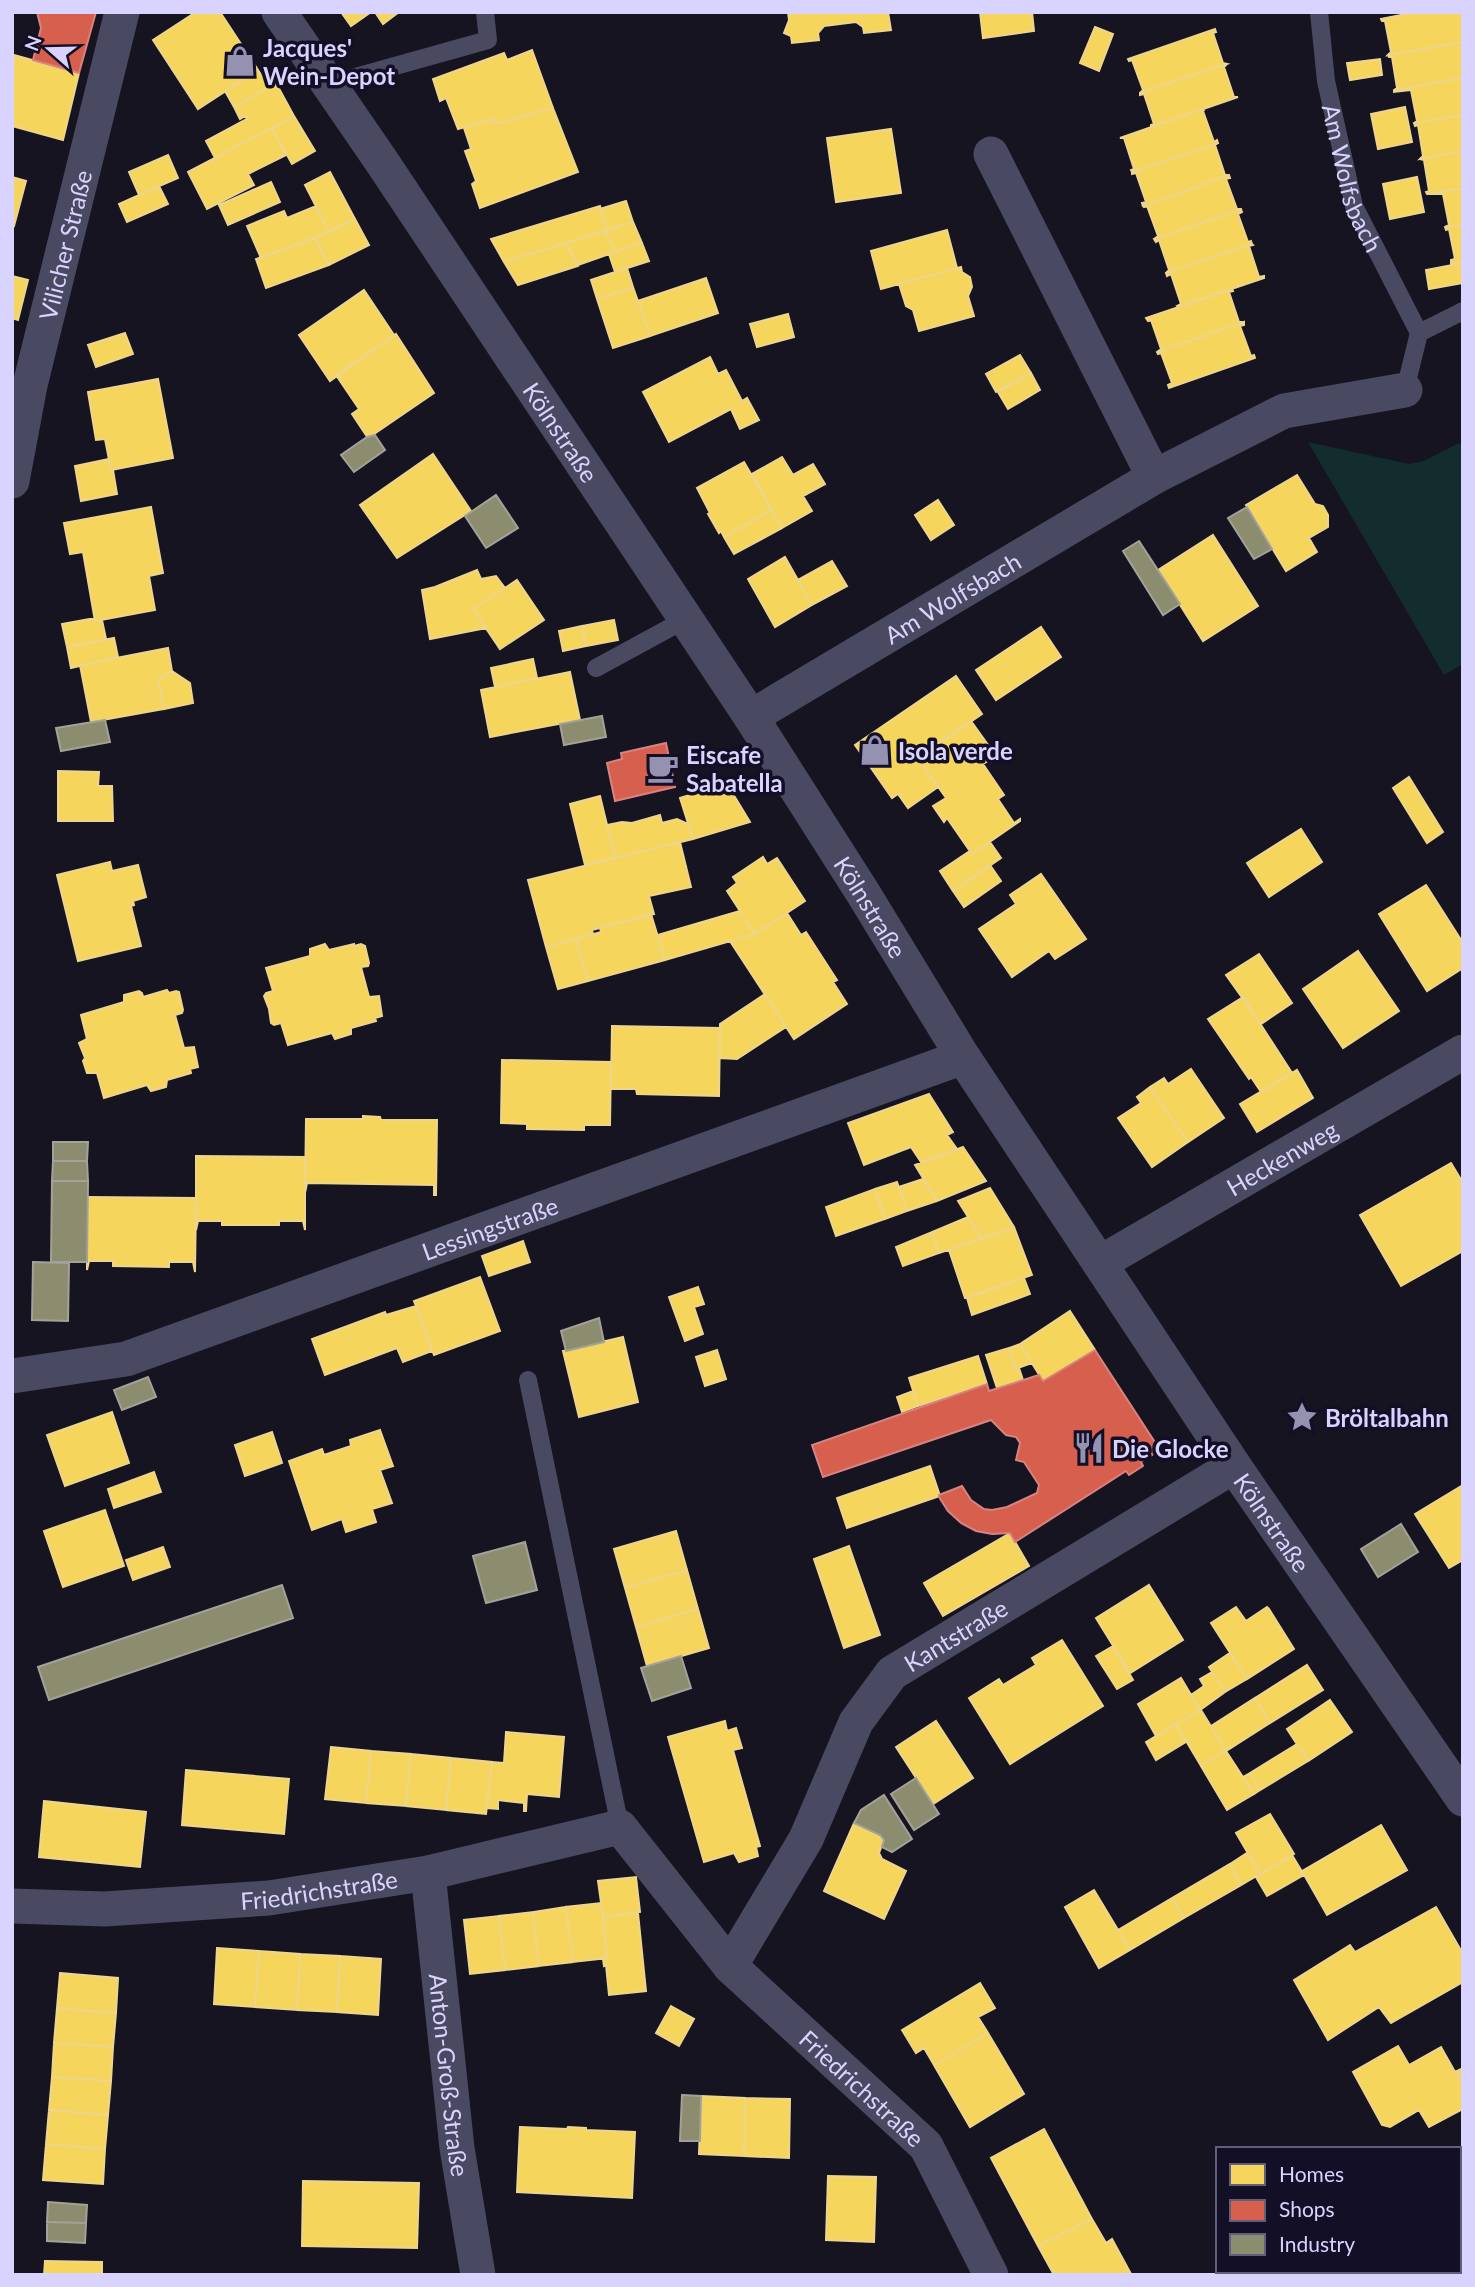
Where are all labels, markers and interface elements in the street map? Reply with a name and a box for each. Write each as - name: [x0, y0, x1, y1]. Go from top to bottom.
- north arrow: [14, 14, 84, 84]
- text: N: [19, 32, 46, 54]
- place label: Jacques' Wein-Depot: [263, 33, 395, 90]
- shop icon: Jacques' Wein-Depot: [223, 44, 257, 78]
- street label: Am Wolfsbach: [1317, 101, 1389, 257]
- street label: Vilicher Straße: [32, 167, 97, 323]
- street label: Kölnstraße: [518, 376, 605, 487]
- street label: Am Wolfsbach: [879, 546, 1025, 649]
- shop icon: Isola verde: [858, 733, 892, 767]
- place label: Isola verde: [898, 736, 1013, 765]
- place label: Eiscafe Sabatella: [686, 740, 783, 797]
- cafe icon: Eiscafe Sabatella: [646, 751, 680, 785]
- street label: Kölnstraße: [829, 851, 913, 963]
- street label: Heckenweg: [1221, 1114, 1342, 1201]
- street label: Lessingstraße: [418, 1190, 562, 1266]
- place icon: Bröltalbahn: [1285, 1400, 1319, 1434]
- place label: Bröltalbahn: [1325, 1403, 1449, 1432]
- restaurant icon: Die Glocke: [1072, 1431, 1106, 1465]
- place label: Die Glocke: [1112, 1434, 1229, 1463]
- street label: Kölnstraße: [1228, 1467, 1317, 1577]
- street label: Kantstraße: [898, 1592, 1012, 1677]
- street label: Friedrichstraße: [239, 1863, 400, 1914]
- street label: Anton-Groß-Straße: [424, 1972, 476, 2179]
- street label: Friedrichstraße: [794, 2023, 931, 2152]
- legend: [1216, 2147, 1461, 2273]
- text: Homes: [1279, 2161, 1344, 2186]
- text: Shops: [1279, 2196, 1335, 2221]
- text: Industry: [1279, 2231, 1355, 2256]

